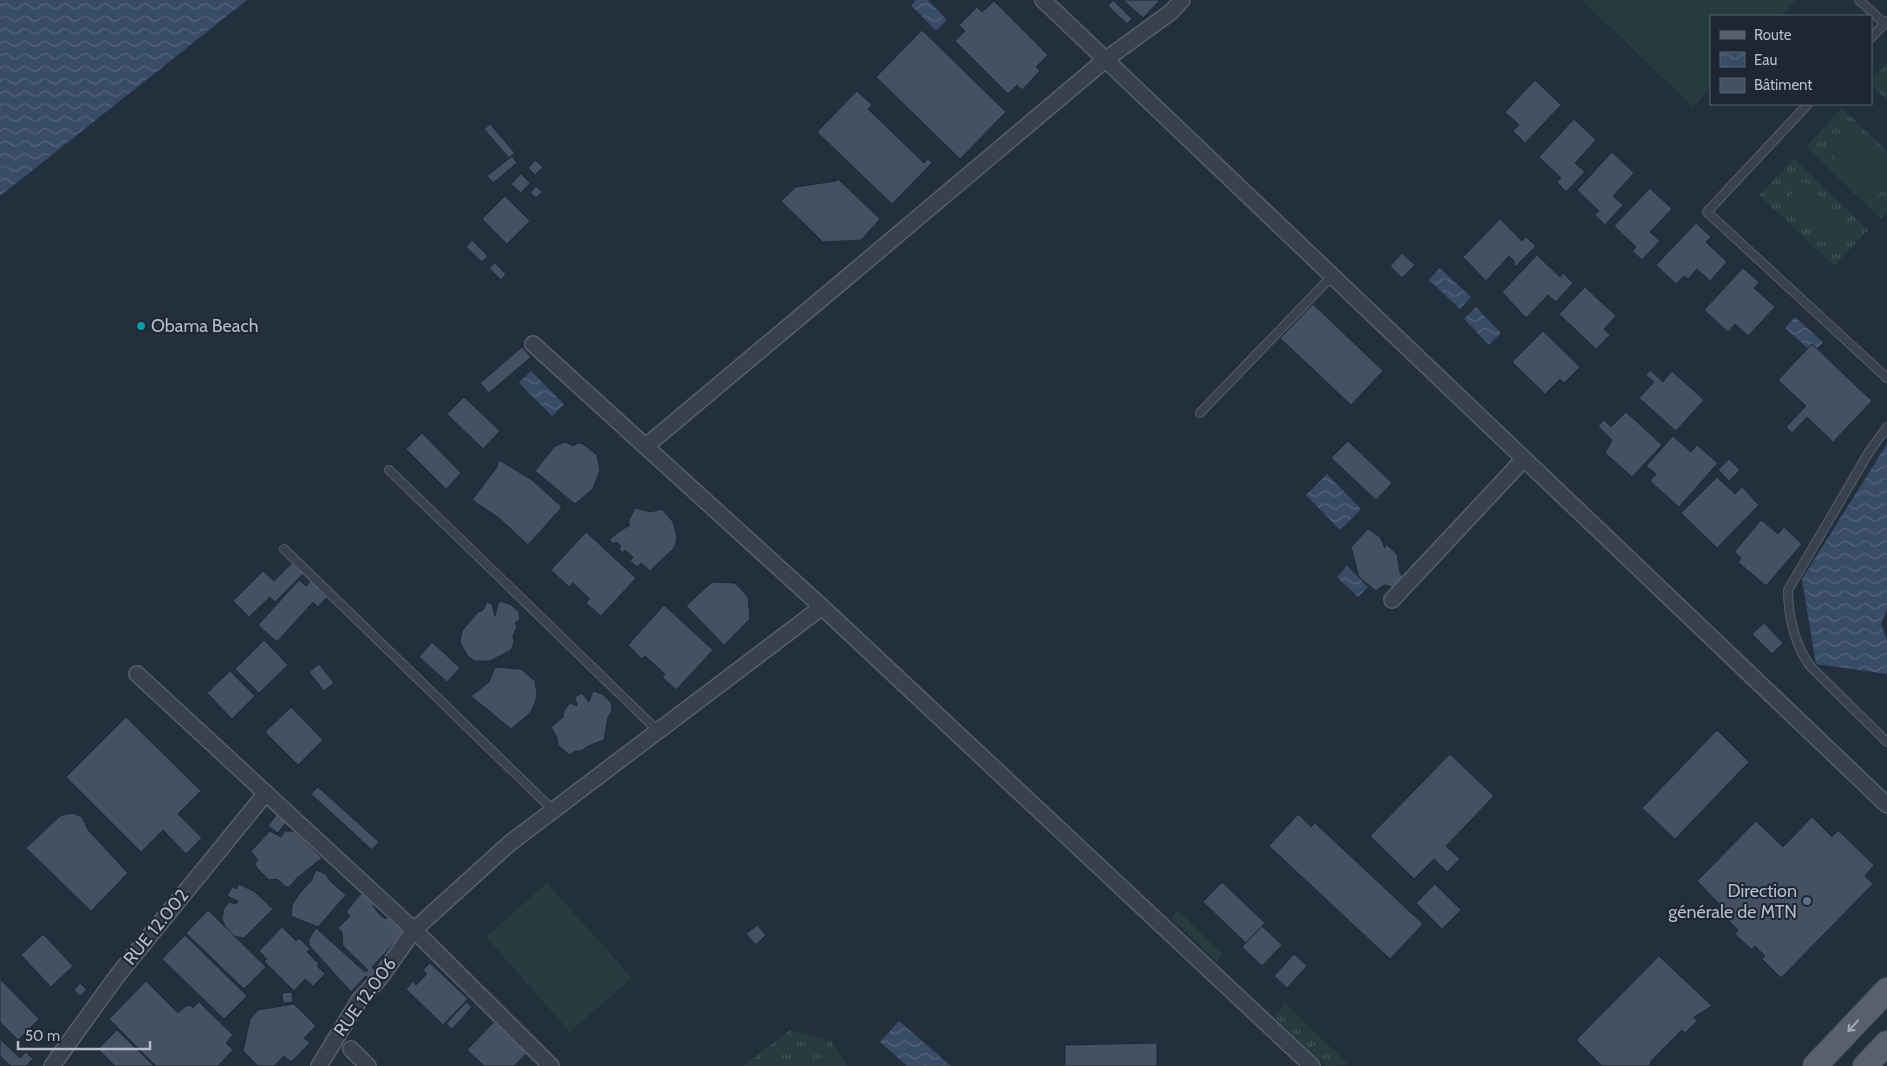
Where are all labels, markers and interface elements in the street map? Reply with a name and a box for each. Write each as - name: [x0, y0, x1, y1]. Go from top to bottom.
- legend: [1710, 15, 1872, 105]
- text: Route: [1754, 26, 1792, 44]
- text: Eau: [1754, 51, 1777, 69]
- text: Bâtiment: [1754, 76, 1812, 94]
- place label: Obama Beach: [151, 315, 258, 337]
- marker: Obama Beach: [135, 320, 147, 332]
- place label: Direction générale de MTN: [1668, 880, 1797, 923]
- street label: RUE 12.002: [119, 885, 193, 969]
- marker: Direction générale de MTN: [1801, 895, 1813, 907]
- street label: RUE 12.006: [329, 953, 401, 1041]
- scale bar: [18, 1018, 150, 1050]
- one-way arrow: [1847, 1020, 1859, 1032]
- text: 50 m: [25, 1027, 60, 1045]

